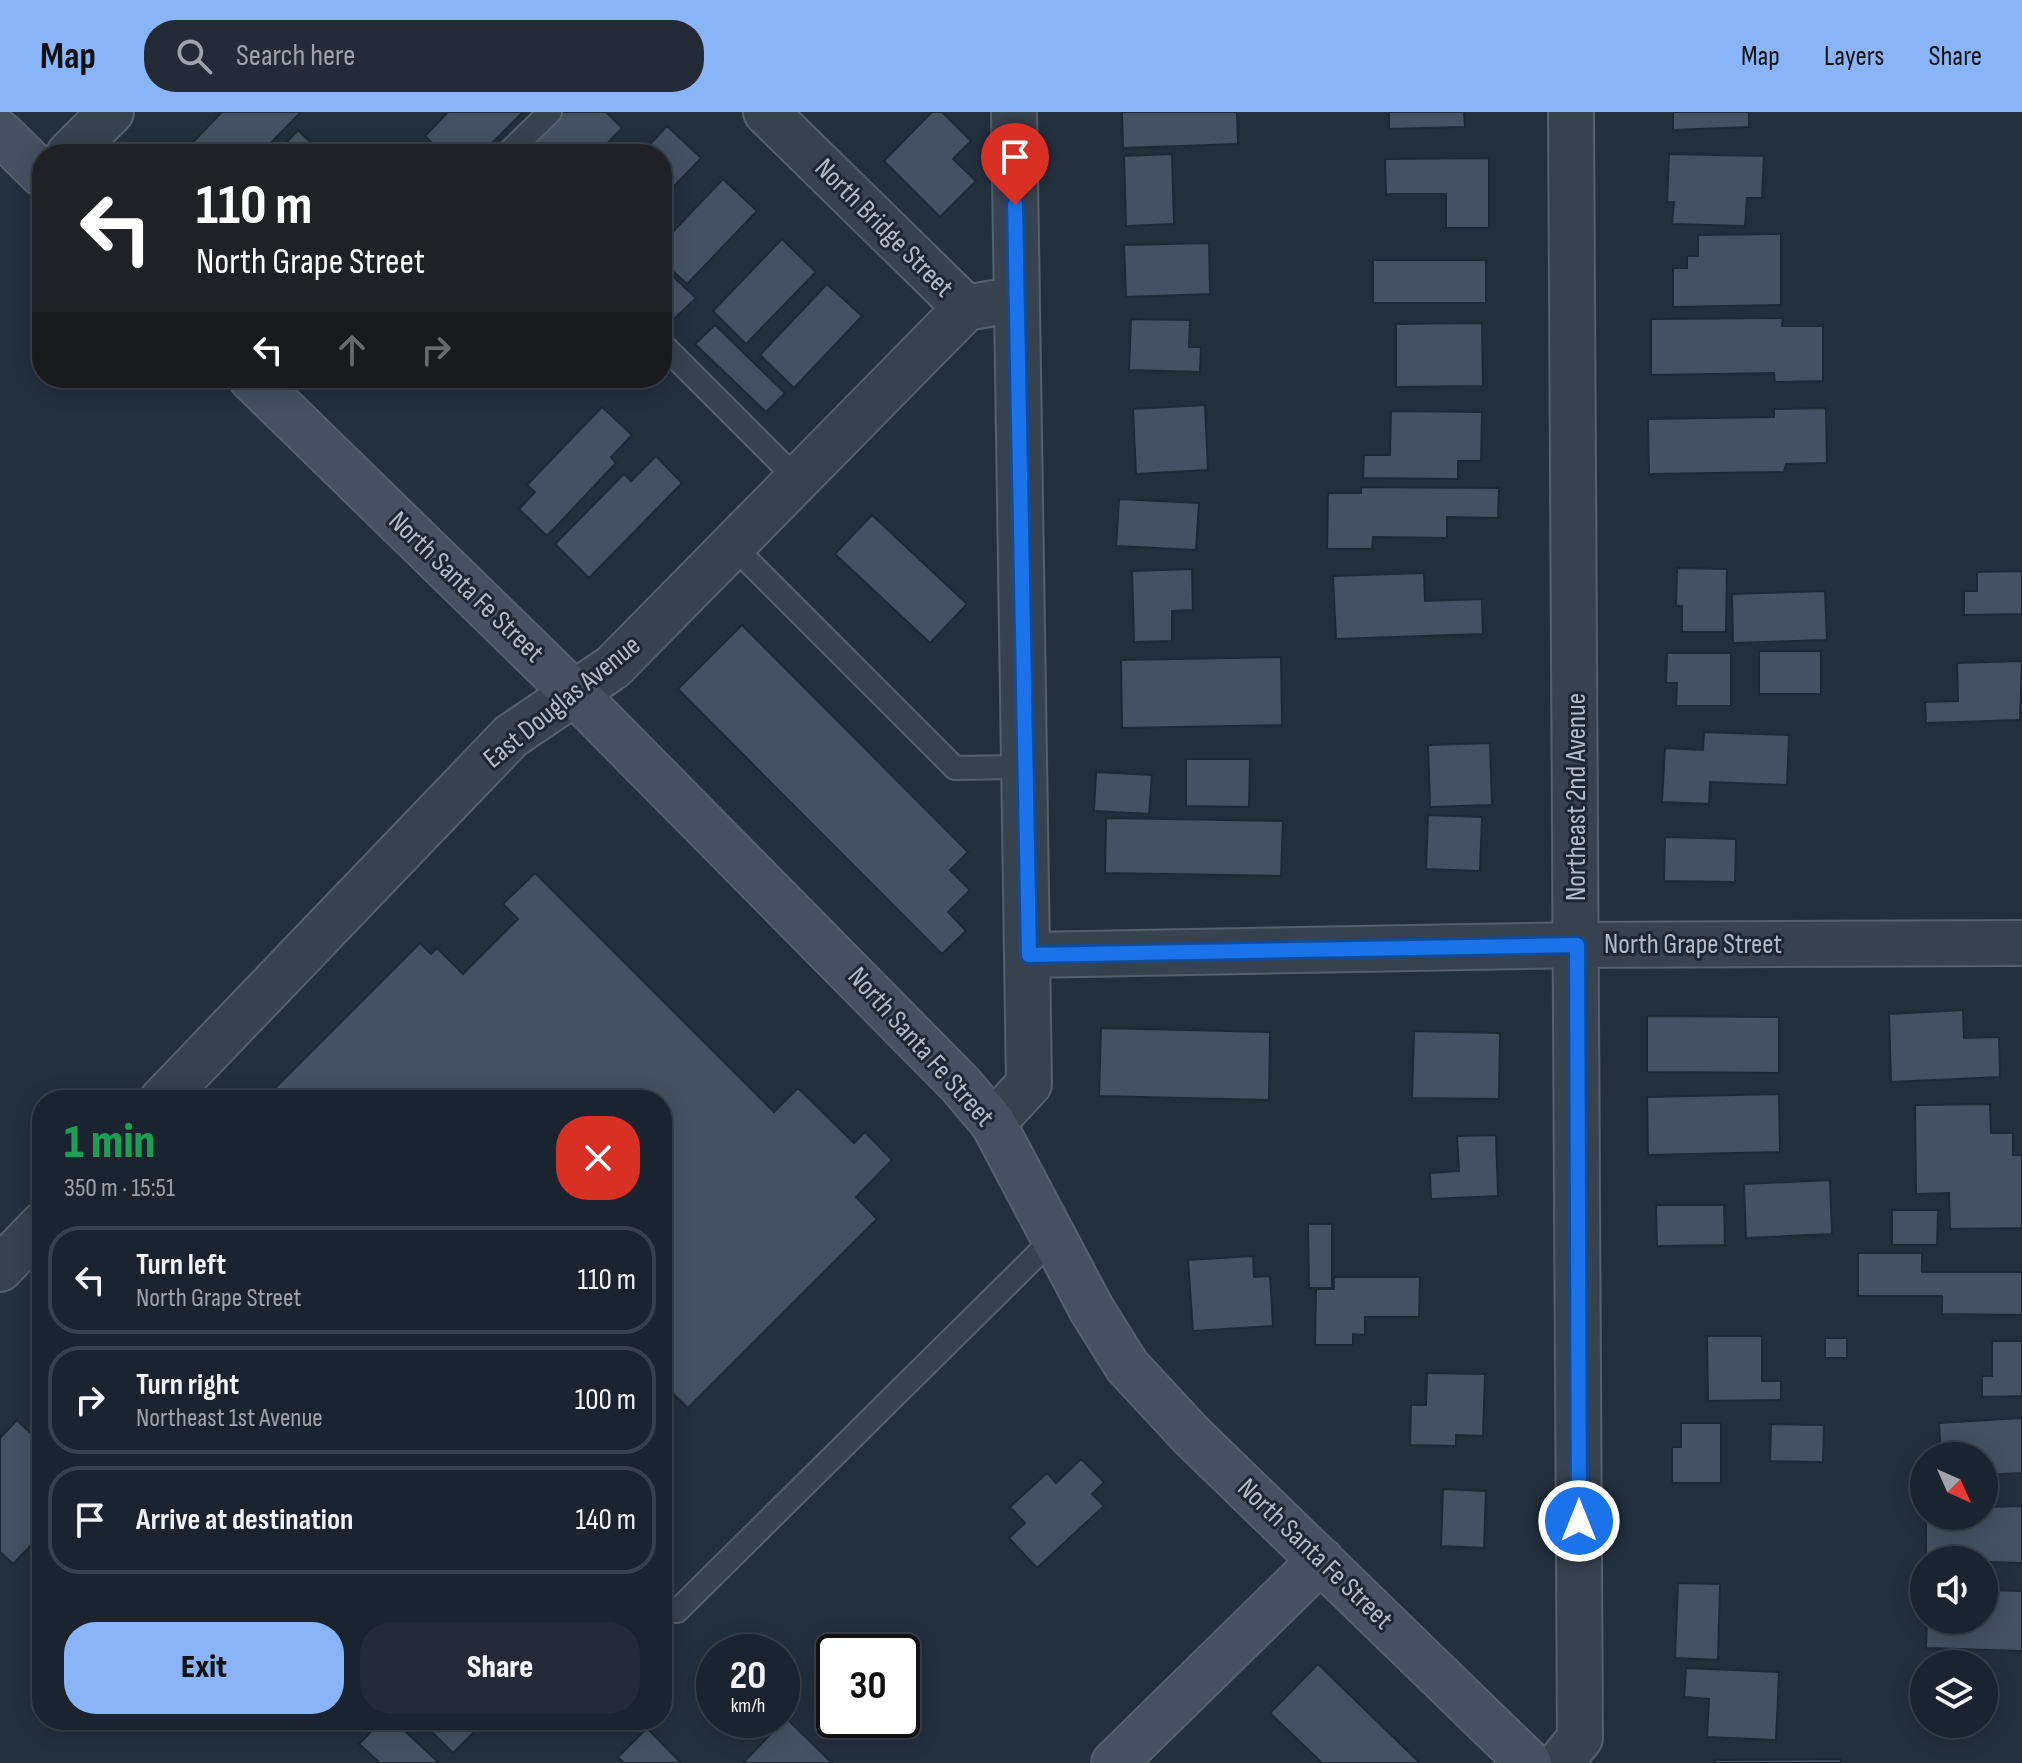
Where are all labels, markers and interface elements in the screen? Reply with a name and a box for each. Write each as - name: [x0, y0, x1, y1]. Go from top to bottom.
- search box: [144, 20, 704, 92]
- text: Map: [40, 34, 96, 79]
- icon: search: [172, 34, 216, 78]
- text: Search here: [236, 38, 355, 74]
- text: Map: [1741, 40, 1780, 73]
- text: Layers: [1824, 40, 1884, 73]
- text: Share: [1928, 40, 1982, 73]
- pin: [981, 123, 1049, 205]
- icon: arrive: [993, 135, 1037, 179]
- street label: North Bridge Street: [808, 152, 960, 304]
- text: 110 m: [196, 173, 312, 240]
- icon: left: [64, 176, 168, 280]
- text: North Grape Street: [196, 241, 425, 284]
- icon: left: [246, 328, 290, 372]
- icon: ahead: [330, 328, 374, 372]
- icon: right: [414, 328, 458, 372]
- street label: North Santa Fe Street: [382, 505, 550, 669]
- street label: East Douglas Avenue: [477, 629, 647, 775]
- street label: Northeast 2nd Avenue: [1560, 693, 1593, 901]
- street label: North Grape Street: [1604, 928, 1782, 961]
- street label: North Santa Fe Street: [841, 961, 1001, 1133]
- text: 1 min: [64, 1114, 155, 1171]
- button: close: [556, 1116, 640, 1200]
- text: 350 m · 15:51: [64, 1173, 175, 1204]
- text: Turn left: [136, 1247, 226, 1283]
- icon: left: [68, 1258, 112, 1302]
- text: 110 m: [578, 1262, 636, 1298]
- text: North Grape Street: [136, 1283, 301, 1314]
- text: Turn right: [136, 1367, 239, 1403]
- icon: right: [68, 1378, 112, 1422]
- text: 100 m: [575, 1382, 636, 1418]
- text: Northeast 1st Avenue: [136, 1403, 323, 1434]
- north arrow: [1910, 1442, 1998, 1530]
- map controls: [1910, 1442, 1998, 1738]
- street label: North Santa Fe Street: [1231, 1472, 1399, 1636]
- position arrow: [1537, 1479, 1621, 1563]
- icon: arrive: [68, 1498, 112, 1542]
- text: Arrive at destination: [136, 1502, 353, 1538]
- text: 140 m: [576, 1502, 636, 1538]
- button: sound: [1910, 1546, 1998, 1634]
- button: Exit: [64, 1622, 344, 1714]
- button: Share: [360, 1622, 640, 1714]
- speed limit sign: 30: [816, 1634, 920, 1738]
- button: layers: [1910, 1650, 1998, 1738]
- text: 20: [730, 1652, 766, 1700]
- text: km/h: [731, 1694, 765, 1718]

